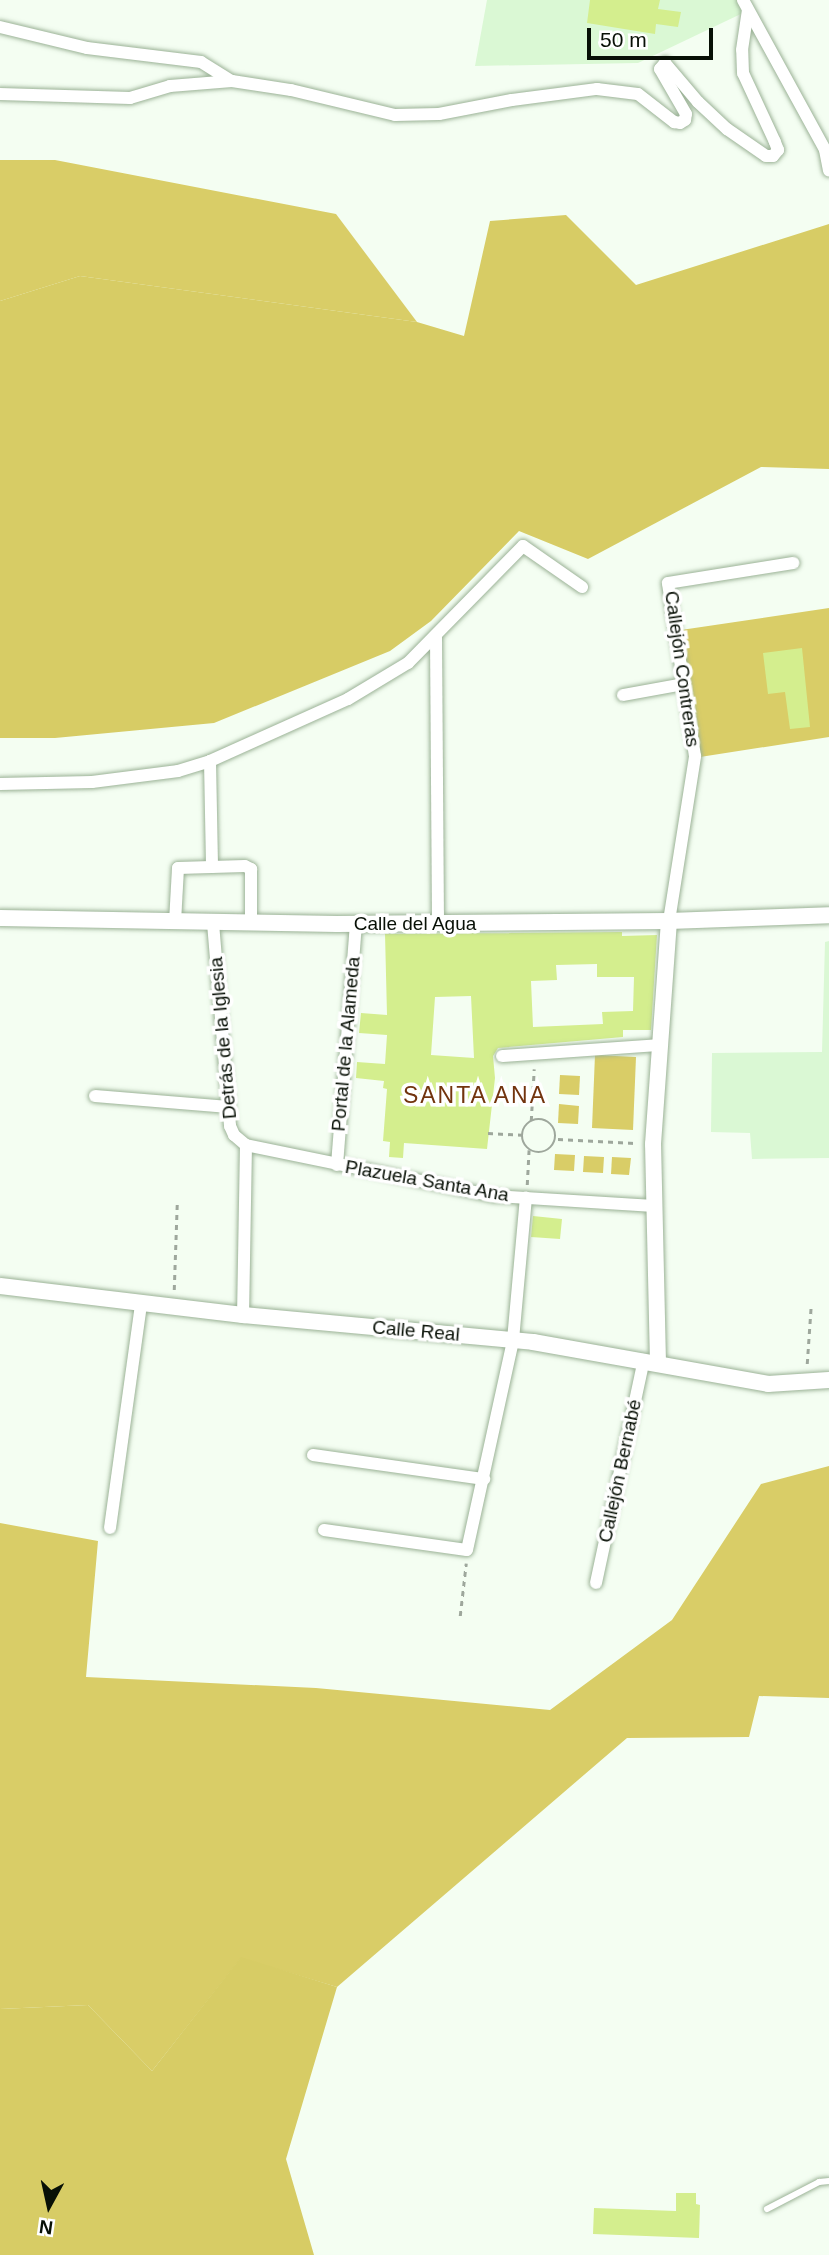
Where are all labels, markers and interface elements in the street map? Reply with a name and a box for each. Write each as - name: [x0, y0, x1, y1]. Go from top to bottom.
- scale bar: [591, 14, 717, 58]
- text: 50 m: [600, 28, 647, 51]
- street label: Callejón Contreras: [660, 590, 704, 748]
- street label: Calle del Agua: [353, 913, 477, 935]
- street label: Portal de la Alameda: [327, 955, 365, 1133]
- street label: Detrás de la Iglesia: [205, 956, 241, 1120]
- district label: SANTA ANA: [403, 1081, 547, 1109]
- street label: Plazuela Santa Ana: [343, 1155, 511, 1207]
- street label: Calle Real: [371, 1316, 461, 1346]
- street label: Callejón Bernabé: [594, 1397, 646, 1545]
- north arrow: [14, 2171, 84, 2241]
- text: N: [38, 2216, 54, 2239]

